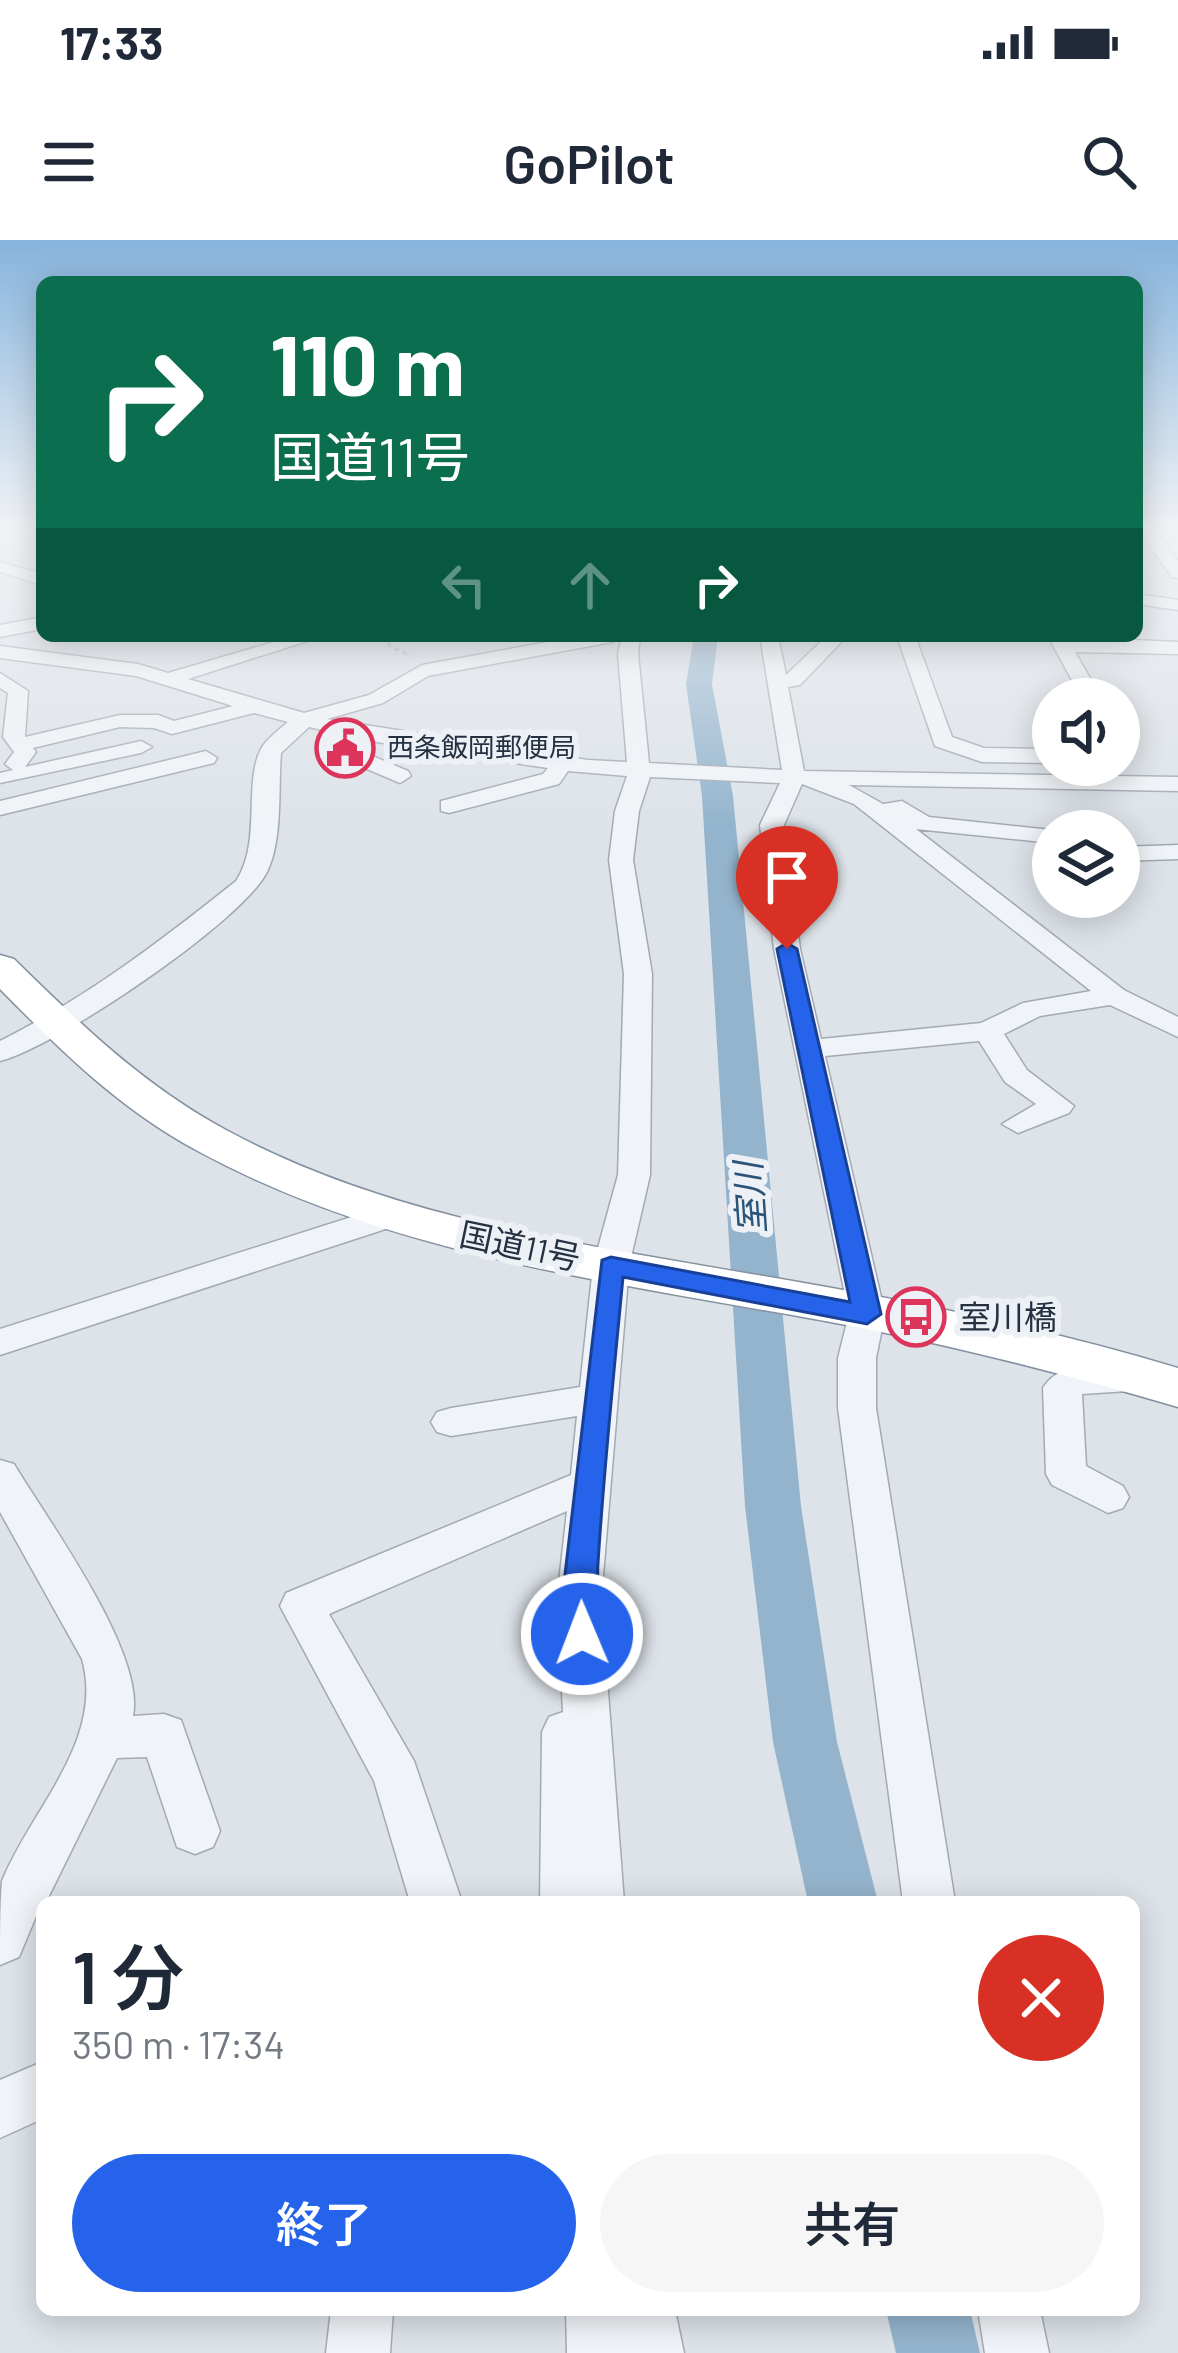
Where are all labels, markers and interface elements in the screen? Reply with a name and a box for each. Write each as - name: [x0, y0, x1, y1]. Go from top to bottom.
- text: 17:33: [60, 15, 163, 69]
- icon: menu: [36, 129, 102, 195]
- icon: search: [1076, 129, 1142, 195]
- text: GoPilot: [503, 130, 675, 195]
- text: 110 m: [270, 312, 465, 413]
- icon: right: [72, 324, 228, 480]
- text: 国道11号: [270, 423, 470, 488]
- icon: left: [431, 552, 497, 618]
- icon: ahead: [557, 552, 623, 618]
- icon: right: [683, 552, 749, 618]
- map controls: [1032, 678, 1140, 918]
- button: sound: [1032, 678, 1140, 786]
- public building icon: 西条飯岡郵便局: [314, 717, 376, 779]
- place label: 西条飯岡郵便局: [387, 730, 576, 762]
- button: layers: [1032, 810, 1140, 918]
- pin: [736, 826, 838, 949]
- icon: arrive: [754, 844, 820, 910]
- water label: 室川: [724, 1157, 772, 1236]
- street label: 国道11号: [456, 1213, 584, 1277]
- bus stop icon: 室川橋: [885, 1286, 947, 1348]
- place label: 室川橋: [958, 1296, 1057, 1336]
- position arrow: [519, 1571, 645, 1697]
- text: 1 分: [72, 1932, 184, 2018]
- button: close: [978, 1935, 1104, 2061]
- text: 350 m · 17:34: [72, 2020, 285, 2067]
- button: 終了: [72, 2154, 576, 2292]
- button: 共有: [600, 2154, 1104, 2292]

